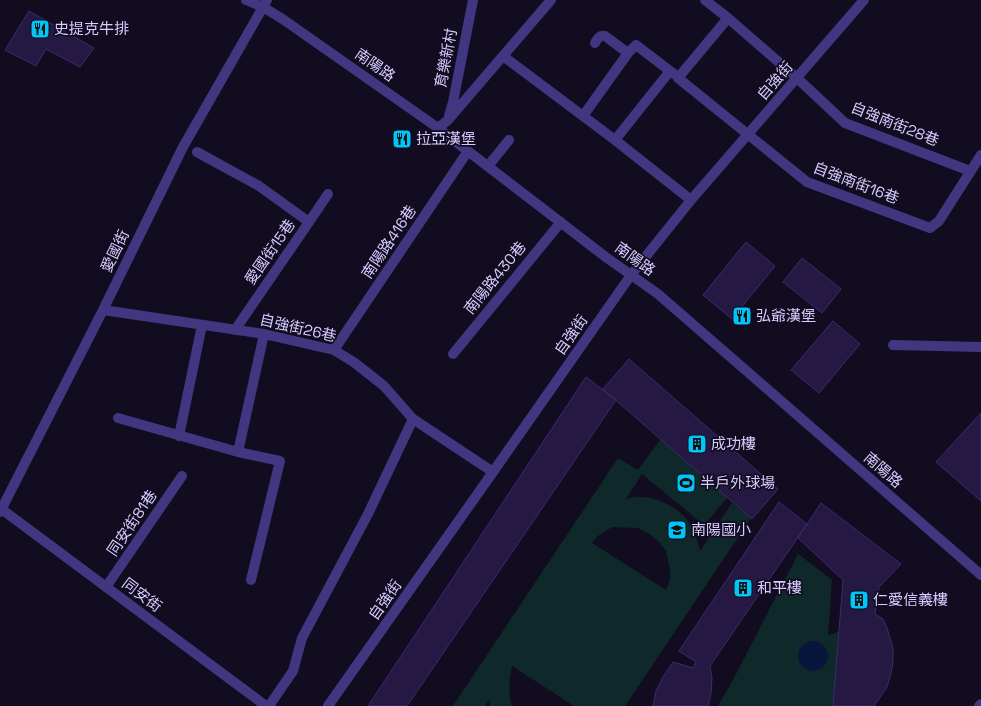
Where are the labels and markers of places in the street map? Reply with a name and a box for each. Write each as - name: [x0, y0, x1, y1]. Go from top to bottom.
- restaurant icon: 史提克牛排: [29, 18, 51, 40]
- place label: 史提克牛排: [54, 19, 129, 38]
- restaurant icon: 拉亞漢堡: [391, 128, 413, 150]
- place label: 拉亞漢堡: [416, 129, 476, 148]
- restaurant icon: 弘爺漢堡: [731, 305, 753, 327]
- place label: 弘爺漢堡: [756, 306, 816, 325]
- building icon: 成功樓: [686, 433, 708, 455]
- place label: 成功樓: [711, 434, 756, 453]
- sports icon: 半戶外球場: [675, 472, 697, 494]
- place label: 半戶外球場: [700, 473, 775, 492]
- school or university icon: 南陽國小: [666, 519, 688, 541]
- place label: 南陽國小: [691, 520, 751, 539]
- building icon: 和平樓: [732, 577, 754, 599]
- place label: 和平樓: [757, 578, 802, 597]
- building icon: 仁愛信義樓: [848, 589, 870, 611]
- place label: 仁愛信義樓: [873, 590, 948, 609]

